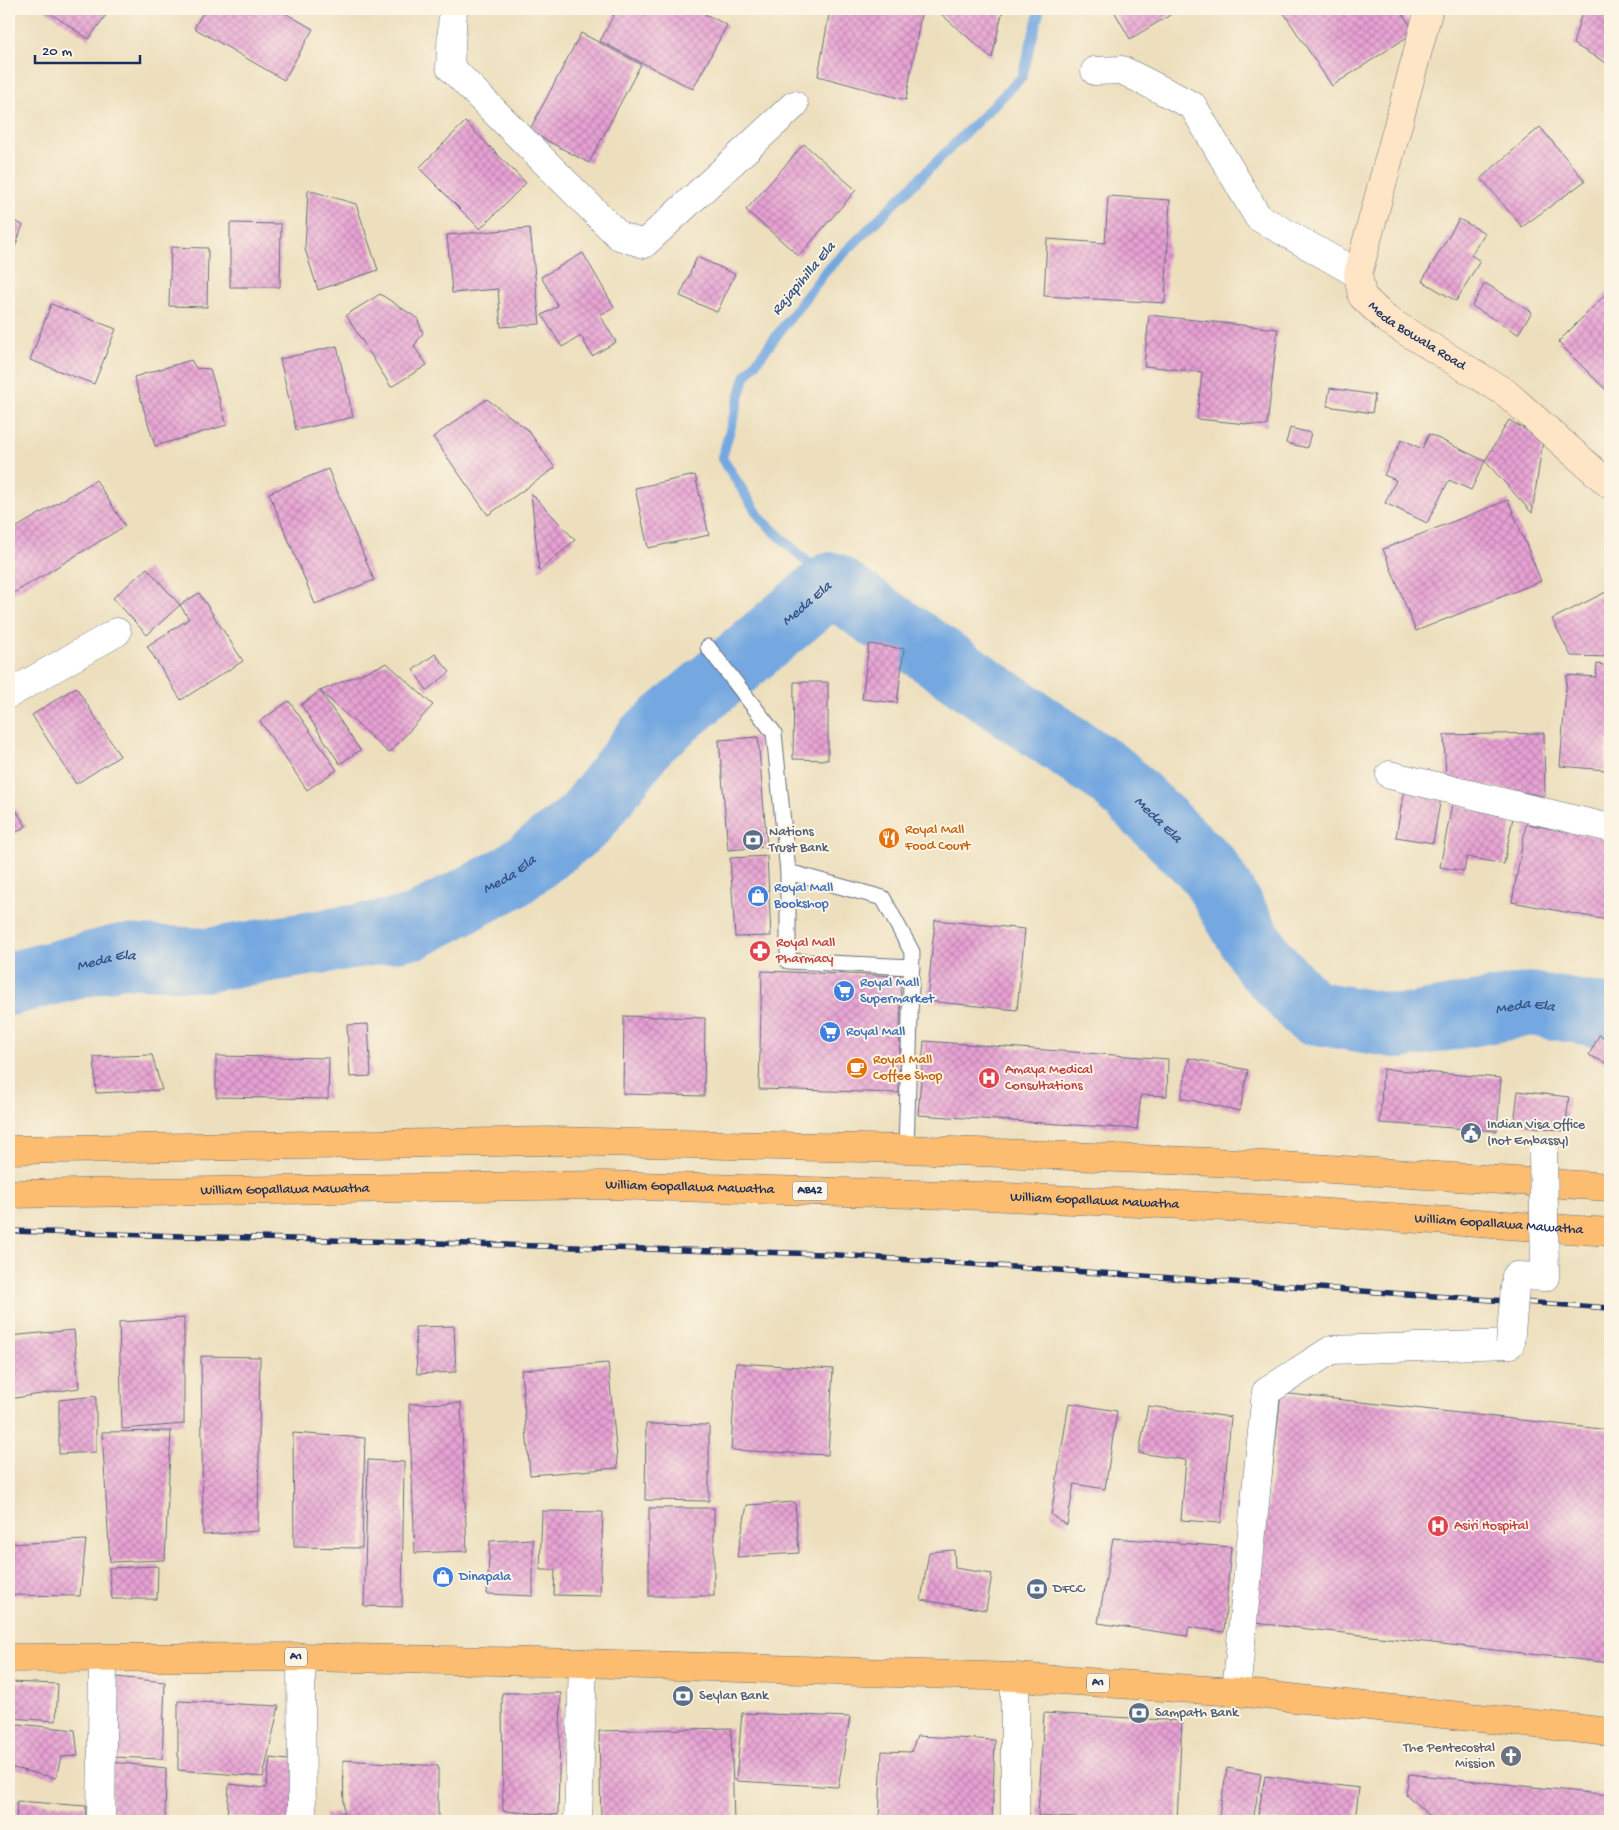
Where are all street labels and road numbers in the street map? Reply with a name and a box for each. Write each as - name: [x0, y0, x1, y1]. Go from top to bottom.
- street label: Meda Bowala Road: [1364, 298, 1470, 376]
- street label: William Gopallawa Mawatha: [605, 1177, 776, 1198]
- street label: William Gopallawa Mawatha: [200, 1180, 371, 1200]
- road number: AB42: [792, 1182, 828, 1200]
- street label: William Gopallawa Mawatha: [1010, 1189, 1181, 1213]
- street label: William Gopallawa Mawatha: [1414, 1210, 1585, 1239]
- road number: A1: [285, 1648, 307, 1666]
- road number: A1: [1087, 1674, 1109, 1692]

